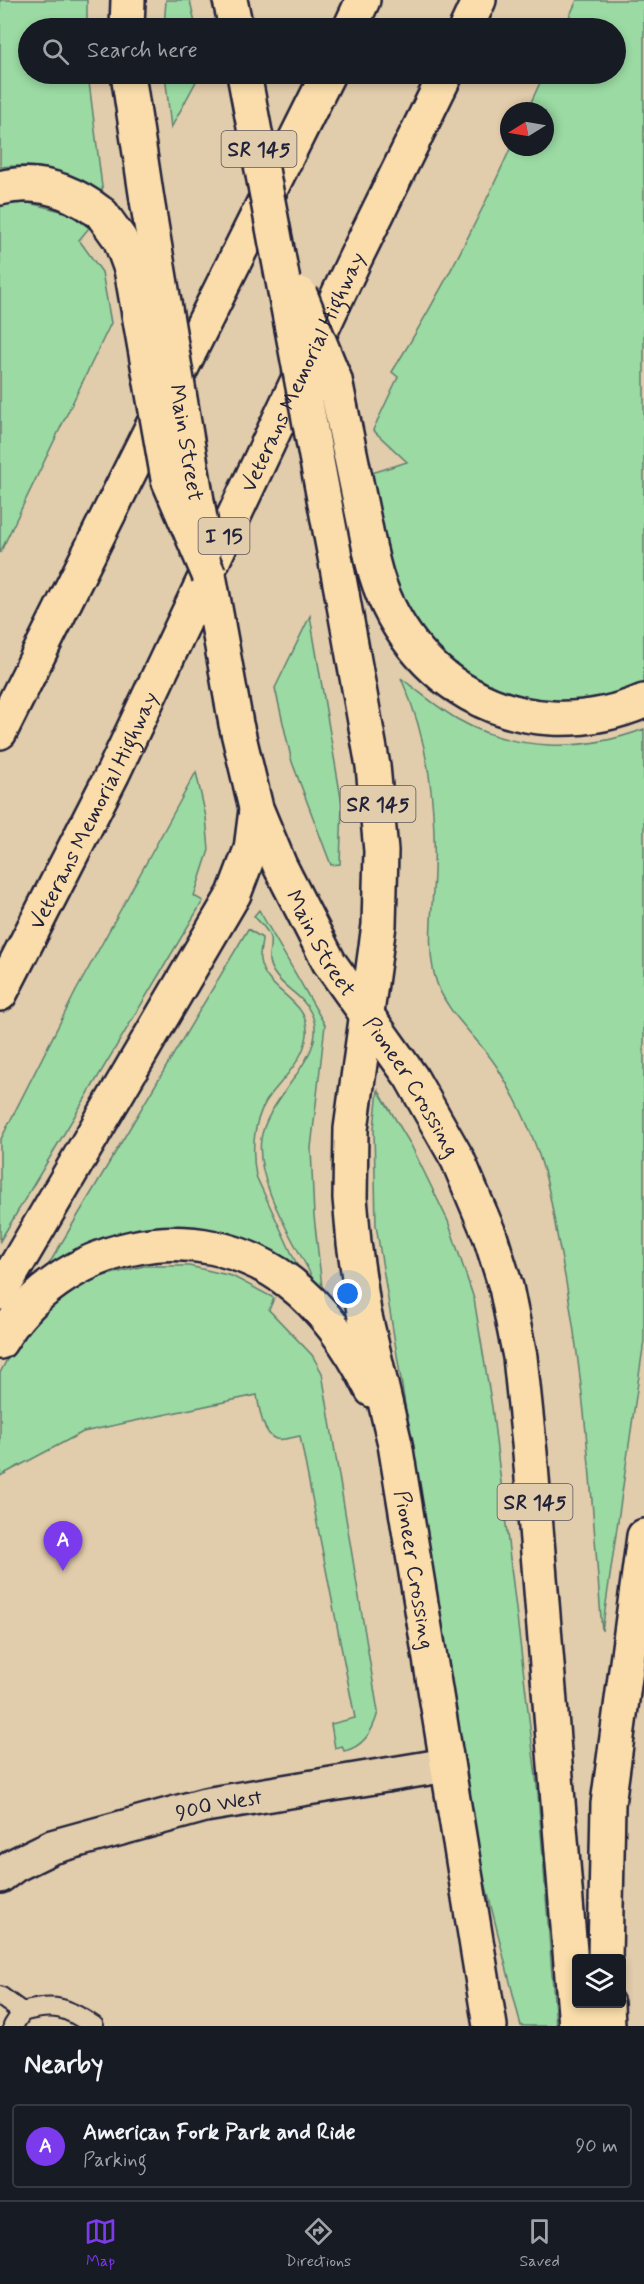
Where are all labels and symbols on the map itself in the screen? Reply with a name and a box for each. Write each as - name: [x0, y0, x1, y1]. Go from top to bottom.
- north arrow: [500, 102, 554, 156]
- road number: SR 145: [222, 131, 296, 167]
- street label: Veterans Memorial Highway: [235, 247, 372, 497]
- street label: Main Street: [162, 382, 209, 504]
- road number: I 15: [198, 518, 250, 554]
- street label: Veterans Memorial Highway: [23, 687, 165, 935]
- road number: SR 145: [340, 786, 416, 822]
- street label: Main Street: [279, 886, 361, 1003]
- street label: Pioneer Crossing: [356, 1012, 465, 1163]
- your location: [333, 1279, 362, 1308]
- road number: SR 145: [498, 1484, 572, 1520]
- street label: Pioneer Crossing: [387, 1489, 440, 1652]
- pin: A: [44, 1522, 82, 1571]
- street label: 900 West: [173, 1784, 264, 1828]

